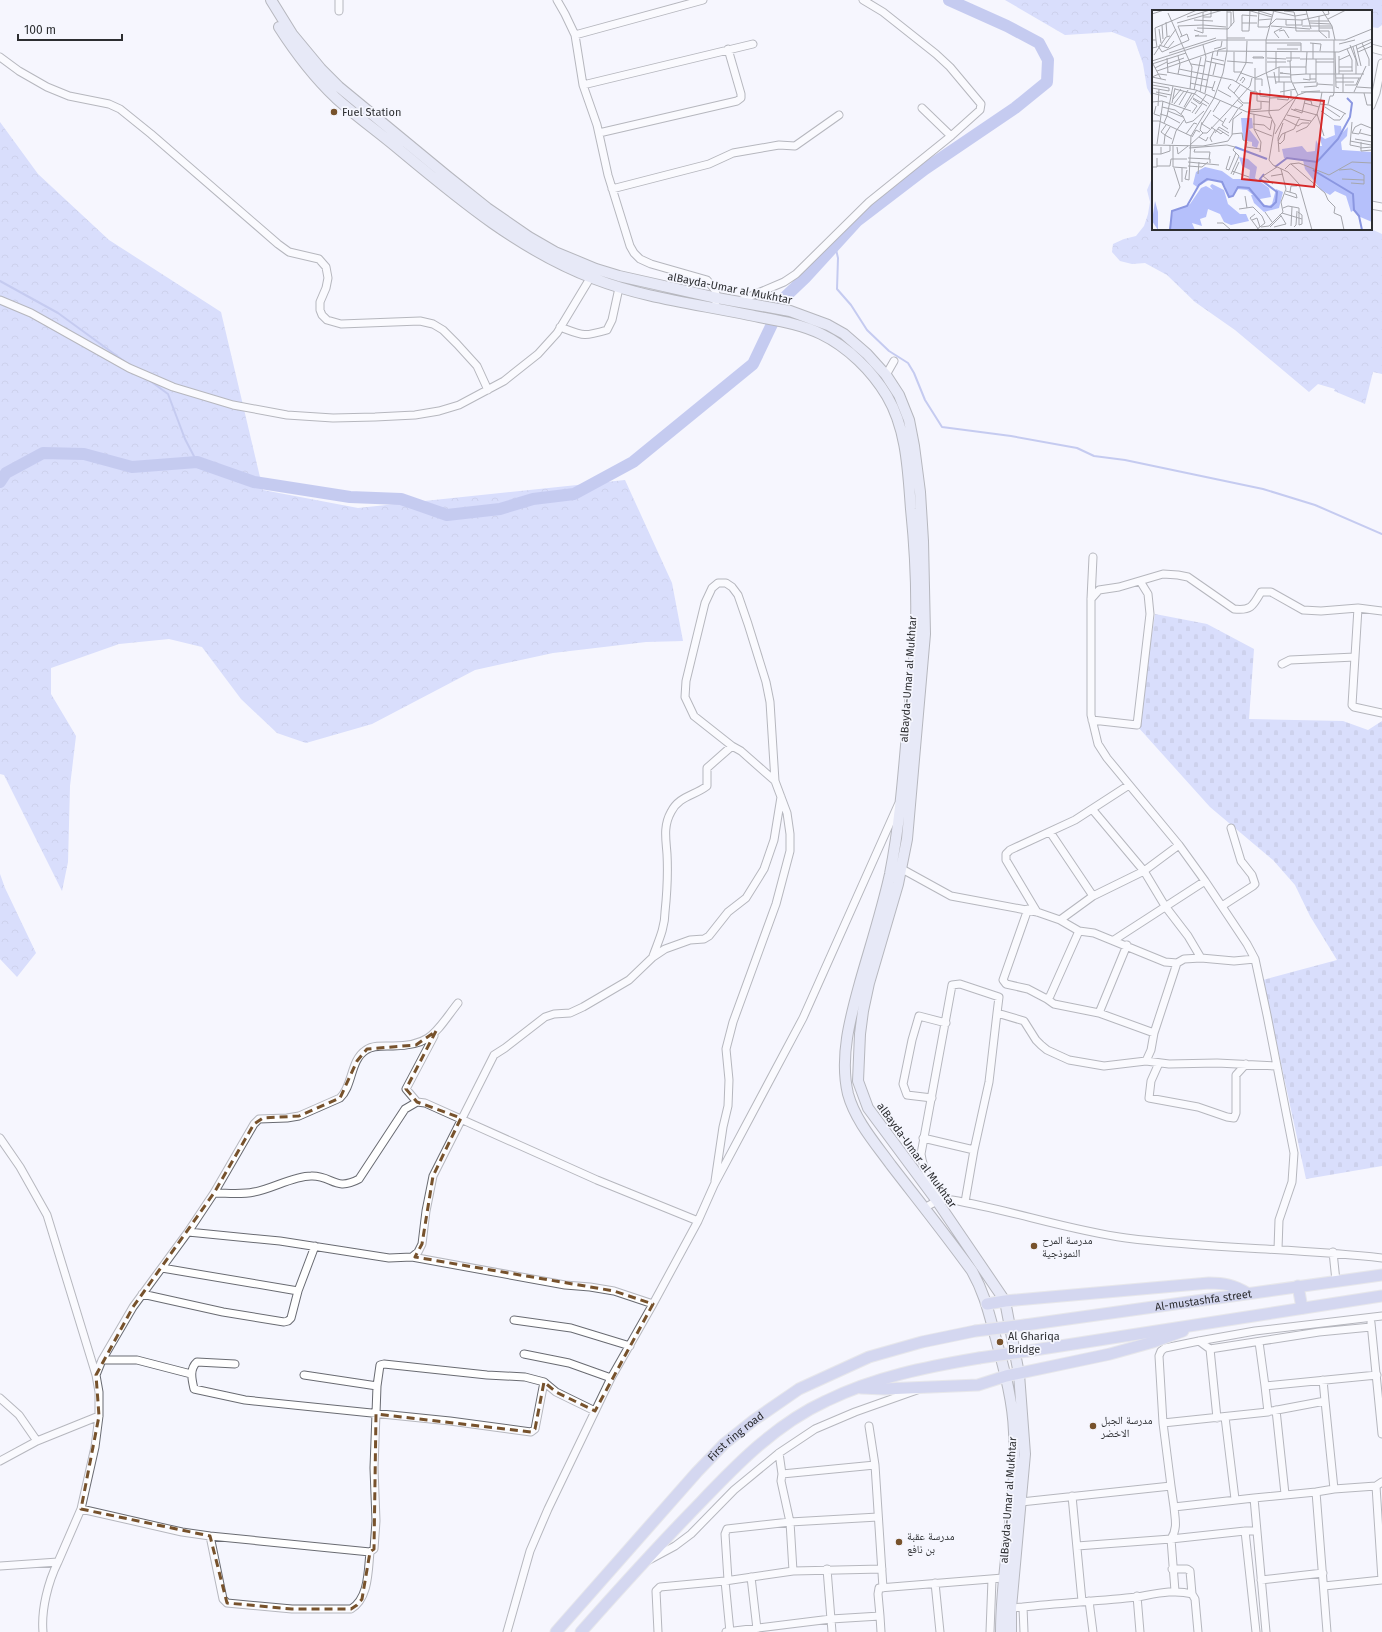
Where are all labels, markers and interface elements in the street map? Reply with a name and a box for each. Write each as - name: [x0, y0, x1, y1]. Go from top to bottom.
- inset map: [1152, 10, 1372, 230]
- scale bar: [18, 16, 122, 42]
- text: 100 m: [24, 23, 56, 37]
- place label: Fuel Station: [342, 106, 401, 119]
- marker: Fuel Station: [329, 107, 339, 117]
- street label: alBayda-Umar al Mukhtar: [666, 270, 794, 307]
- street label: alBayda-Umar al Mukhtar: [898, 615, 919, 743]
- street label: alBayda-Umar al Mukhtar: [874, 1100, 960, 1211]
- place label: مدرسة المرح النموذجية: [1042, 1234, 1093, 1260]
- marker: مدرسة المرح النموذجية: [1029, 1241, 1039, 1251]
- street label: Al-mustashfa street: [1154, 1287, 1253, 1314]
- place label: Al Ghariqa Bridge: [1008, 1330, 1060, 1356]
- marker: Al Ghariqa Bridge: [995, 1337, 1005, 1347]
- street label: First ring road: [705, 1409, 766, 1464]
- place label: مدرسة الجبل الاخضر: [1100, 1414, 1153, 1440]
- marker: مدرسة الجبل الاخضر: [1088, 1421, 1098, 1431]
- street label: alBayda-Umar al Mukhtar: [998, 1436, 1019, 1564]
- place label: مدرسة عقبة بن نافع: [907, 1530, 955, 1556]
- marker: مدرسة عقبة بن نافع: [894, 1537, 904, 1547]

